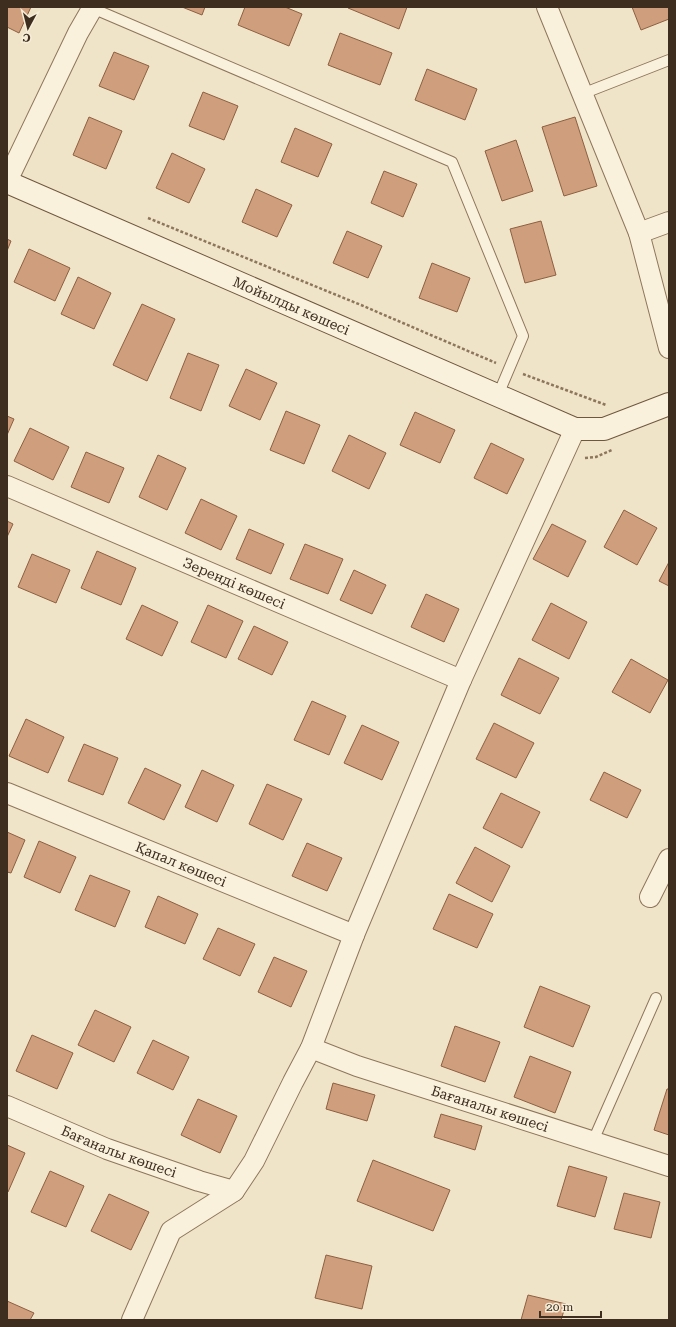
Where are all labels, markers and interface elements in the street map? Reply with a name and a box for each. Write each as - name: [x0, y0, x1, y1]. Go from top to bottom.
- north arrow: [8, 8, 48, 48]
- text: С: [22, 30, 31, 44]
- street label: Мойылды көшесі: [231, 273, 352, 338]
- street label: Зеренді көшесі: [180, 554, 288, 612]
- street label: Қапал көшесі: [133, 838, 229, 890]
- street label: Бағаналы көшесі: [429, 1082, 551, 1135]
- street label: Бағаналы көшесі: [59, 1122, 179, 1181]
- scale bar: [540, 1293, 601, 1319]
- text: 20 m: [546, 1300, 573, 1314]

